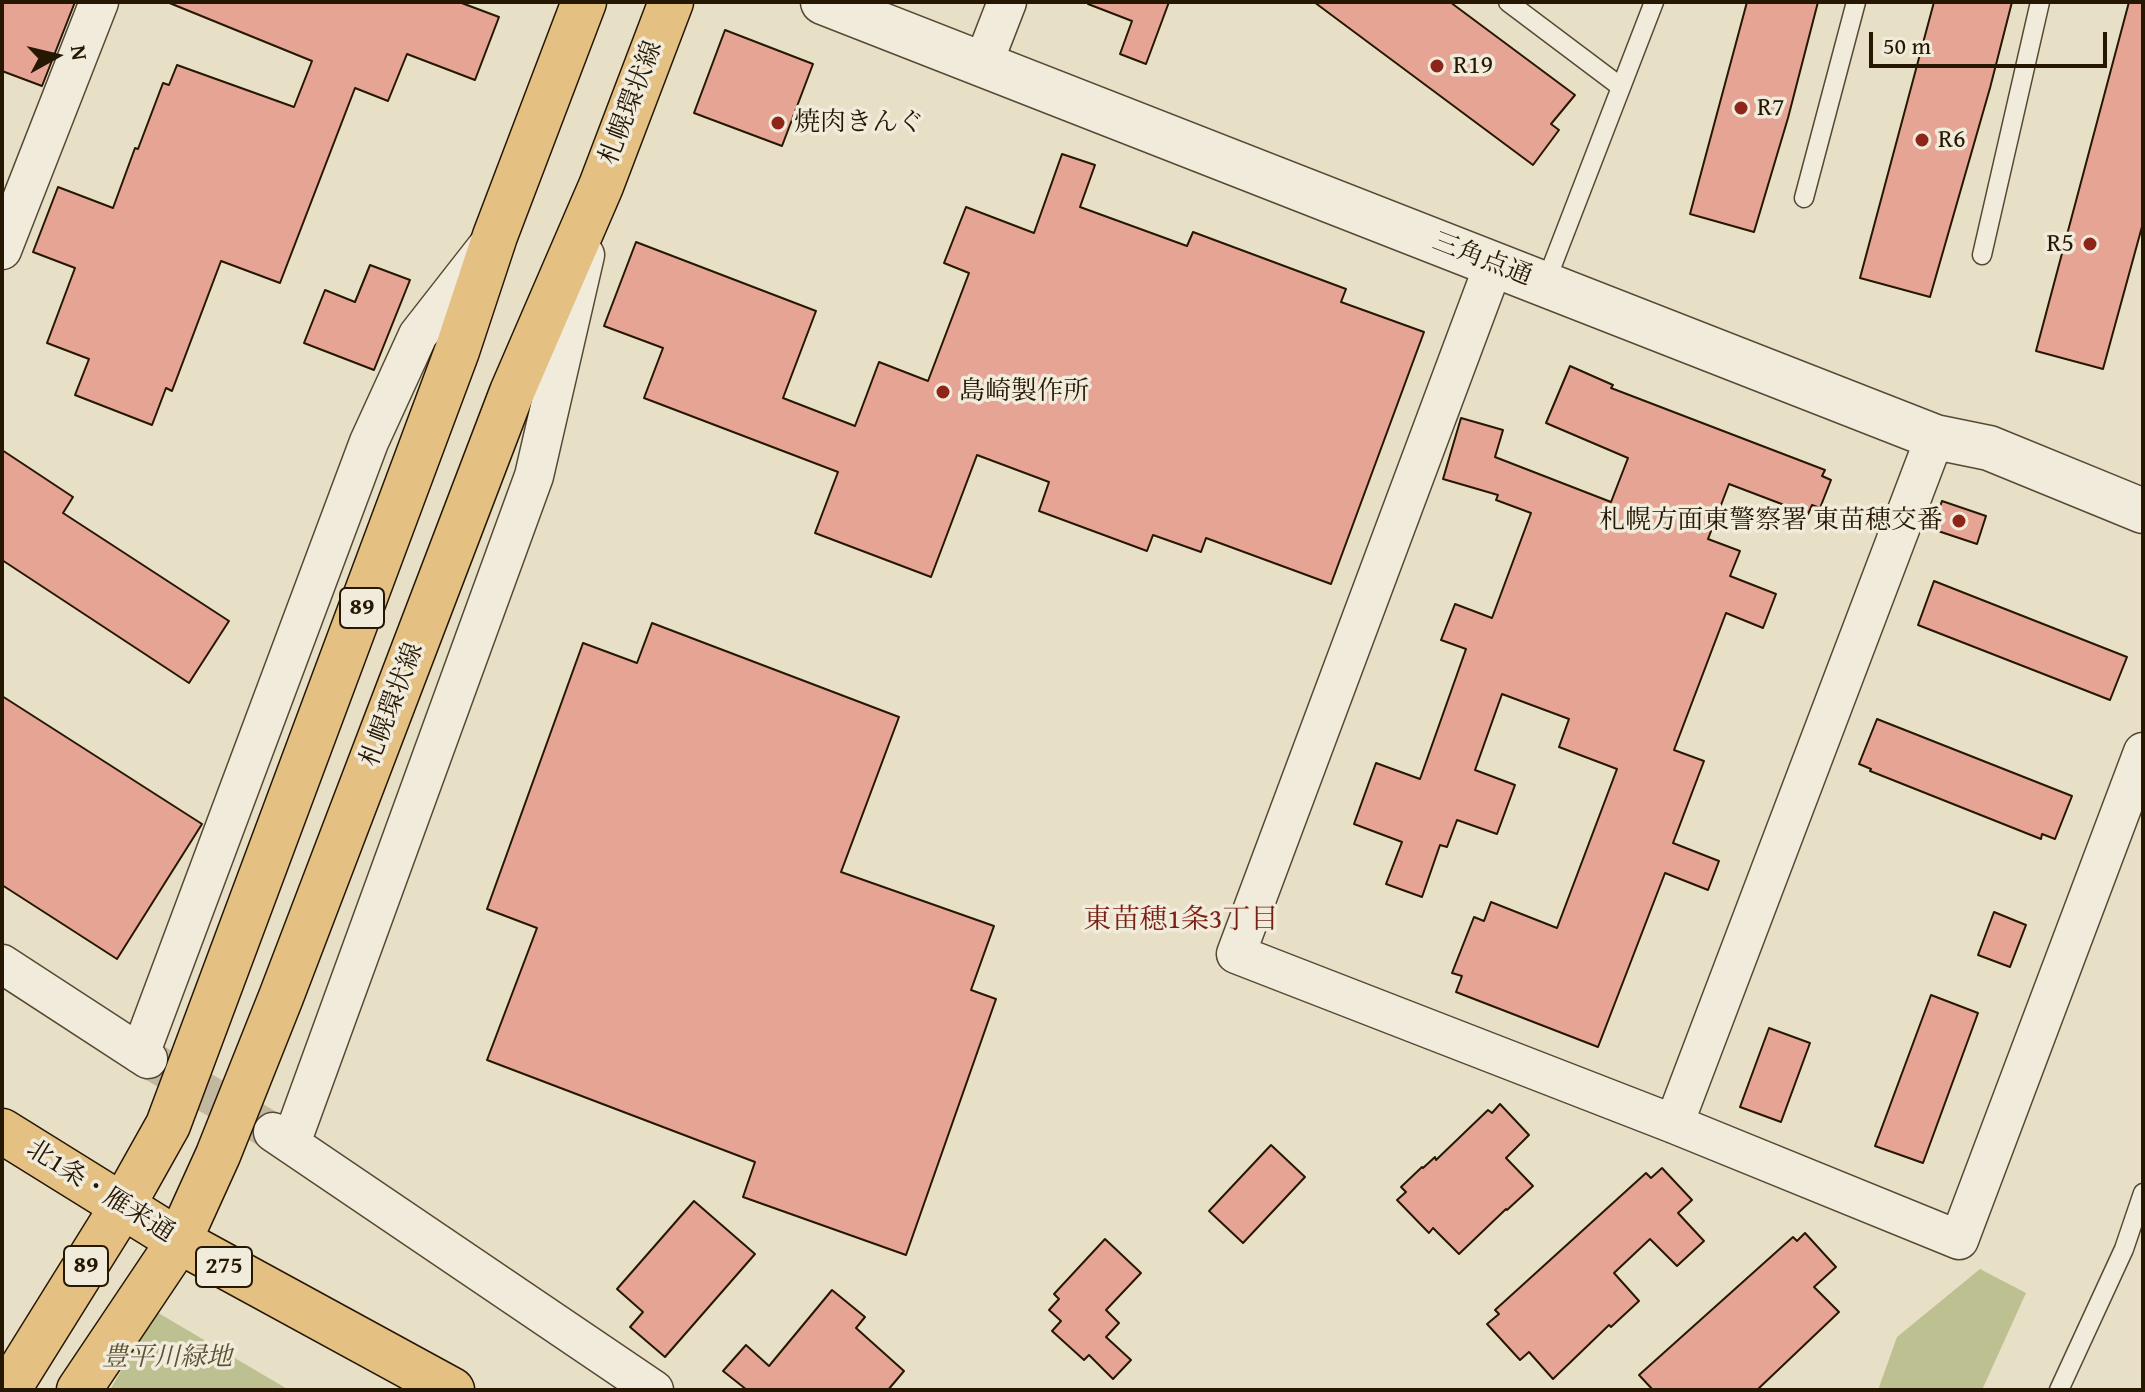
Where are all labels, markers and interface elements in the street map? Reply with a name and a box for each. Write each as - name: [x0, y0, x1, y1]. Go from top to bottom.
- north arrow: [16, 16, 96, 96]
- scale bar: [1873, 16, 2111, 66]
- text: 50 m: [1883, 28, 1931, 63]
- street label: 札幌環状線: [594, 37, 670, 169]
- text: N: [63, 43, 97, 62]
- place label: R19: [1453, 50, 1493, 82]
- marker: R19: [1428, 57, 1446, 75]
- place label: R7: [1757, 92, 1784, 124]
- marker: R7: [1732, 99, 1750, 117]
- place label: 焼肉きんぐ: [794, 107, 924, 139]
- marker: 焼肉きんぐ: [769, 114, 787, 132]
- place label: R6: [1938, 124, 1965, 156]
- marker: R6: [1913, 131, 1931, 149]
- street label: 三角点通: [1428, 227, 1536, 293]
- place label: R5: [2047, 228, 2074, 260]
- marker: R5: [2081, 235, 2099, 253]
- place label: 島崎製作所: [959, 376, 1089, 408]
- marker: 島崎製作所: [934, 383, 952, 401]
- place label: 札幌方面東警察署 東苗穂交番: [1599, 505, 1943, 537]
- marker: 札幌方面東警察署 東苗穂交番: [1950, 512, 1968, 530]
- road number: 89: [340, 588, 384, 628]
- street label: 札幌環状線: [355, 639, 431, 771]
- district label: 東苗穂1条3丁目: [1084, 904, 1278, 938]
- street label: 北1条・雁来通: [20, 1134, 180, 1250]
- road number: 89: [64, 1246, 108, 1286]
- road number: 275: [196, 1247, 252, 1287]
- park label: 豊平川緑地: [102, 1342, 232, 1374]

